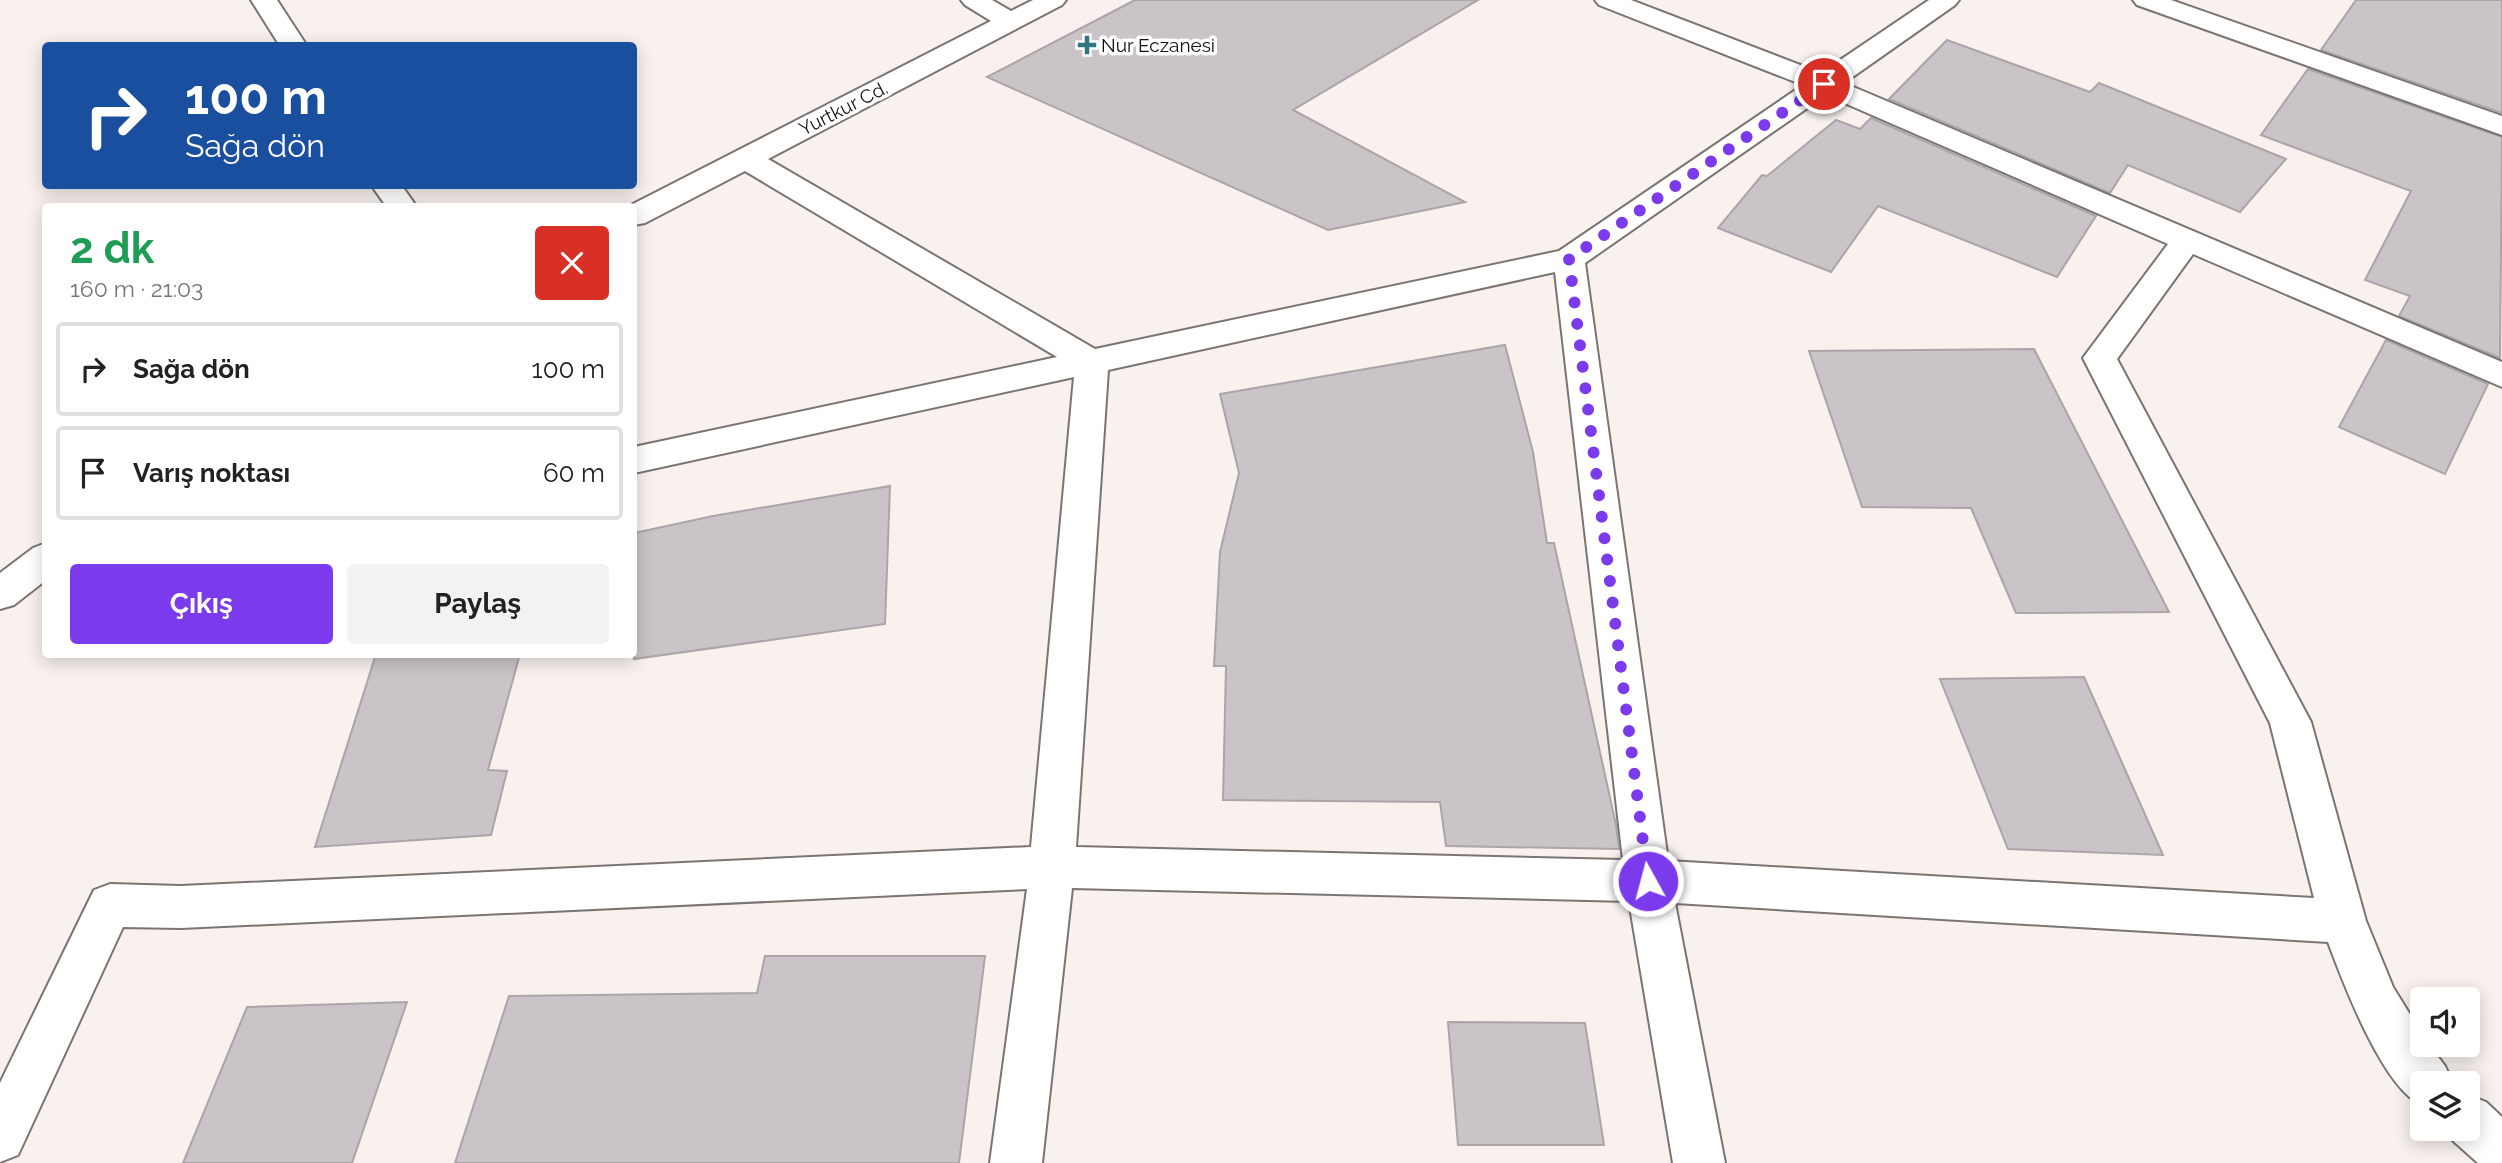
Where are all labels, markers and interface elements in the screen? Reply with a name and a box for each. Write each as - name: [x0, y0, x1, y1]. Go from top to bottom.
- place label: Nur Eczanesi: [1101, 34, 1215, 56]
- marker: Nur Eczanesi: [1079, 37, 1095, 53]
- pin: [1794, 54, 1854, 114]
- icon: arrive: [1805, 65, 1843, 103]
- text: 100 m: [185, 68, 327, 125]
- icon: right: [70, 70, 161, 161]
- street label: Yurtkur Cd.: [795, 76, 891, 140]
- text: Sağa dön: [185, 127, 325, 164]
- text: 2 dk: [70, 224, 154, 273]
- button: close: [535, 226, 609, 300]
- text: 160 m · 21:03: [70, 275, 203, 302]
- icon: right: [74, 350, 112, 388]
- text: Sağa dön: [133, 354, 250, 384]
- text: 100 m: [532, 354, 605, 384]
- icon: arrive: [74, 454, 112, 492]
- text: Varış noktası: [133, 458, 290, 488]
- text: 60 m: [543, 458, 605, 488]
- button: Çıkış: [70, 564, 333, 644]
- button: Paylaş: [347, 564, 609, 644]
- position arrow: [1611, 844, 1685, 918]
- map controls: [2410, 987, 2480, 1141]
- button: sound: [2410, 987, 2480, 1057]
- button: layers: [2410, 1071, 2480, 1141]

